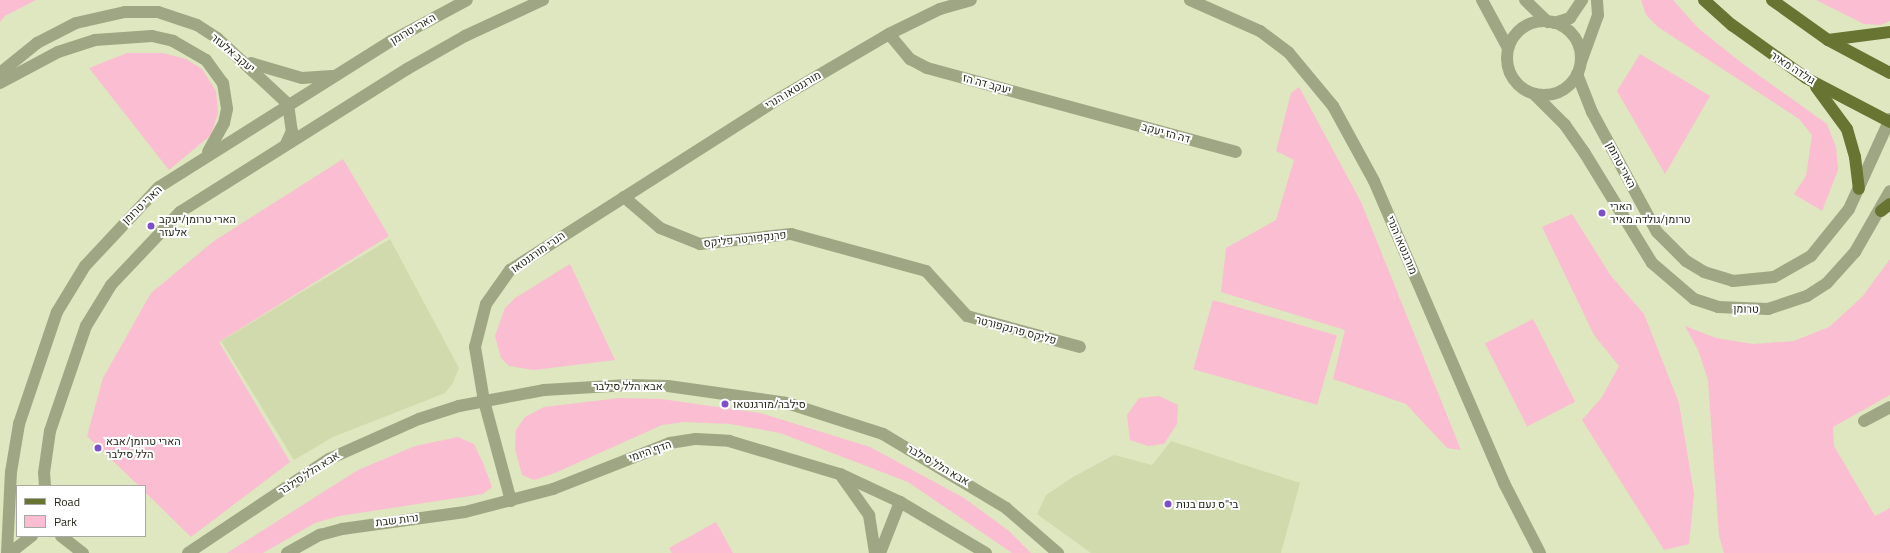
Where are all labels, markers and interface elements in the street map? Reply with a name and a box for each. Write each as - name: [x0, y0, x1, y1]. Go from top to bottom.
- street label: הארי טרומן: [388, 11, 438, 47]
- street label: יעקב אלעזר: [208, 31, 258, 75]
- street label: גולדה מאיר: [1768, 49, 1818, 87]
- street label: מורגנטאו הנרי: [763, 68, 823, 112]
- street label: יעקב דה הז: [961, 71, 1013, 97]
- street label: דה הז יעקב: [1140, 120, 1192, 146]
- street label: הארי טרומן: [1603, 140, 1639, 190]
- street label: הארי טרומן: [119, 183, 165, 227]
- place label: הארי טרומן/גולדה מאיר: [1610, 200, 1691, 226]
- marker: הארי טרומן/גולדה מאיר: [1597, 208, 1607, 218]
- place label: הארי טרומן/יעקב אלעזר: [159, 213, 236, 239]
- street label: מורגנטאו הנרי: [1384, 214, 1420, 276]
- marker: הארי טרומן/יעקב אלעזר: [146, 221, 156, 231]
- street label: פרנקפורטר פליקס: [703, 228, 787, 250]
- street label: הנרי מורגנטאו: [509, 229, 567, 275]
- street label: טרומן: [1733, 302, 1759, 316]
- street label: פליקס פרנקפורטר: [974, 313, 1058, 347]
- street label: אבא הלל סילבר: [593, 379, 663, 393]
- place label: סילבר/מורגנטאו: [733, 397, 806, 411]
- marker: סילבר/מורגנטאו: [720, 399, 730, 409]
- place label: הארי טרומן/אבא הלל סילבר: [106, 435, 181, 461]
- street label: הדף היומי: [627, 438, 673, 464]
- street label: אבא הלל סילבר: [905, 442, 971, 488]
- marker: הארי טרומן/אבא הלל סילבר: [93, 443, 103, 453]
- street label: אבא הלל סילבר: [276, 448, 342, 498]
- legend: [16, 485, 146, 537]
- text: Road: [54, 492, 80, 511]
- place label: בי"ס נעם בנות: [1176, 497, 1238, 511]
- marker: בי"ס נעם בנות: [1163, 499, 1173, 509]
- street label: נרות שבת: [375, 511, 419, 529]
- text: Park: [54, 512, 77, 531]

